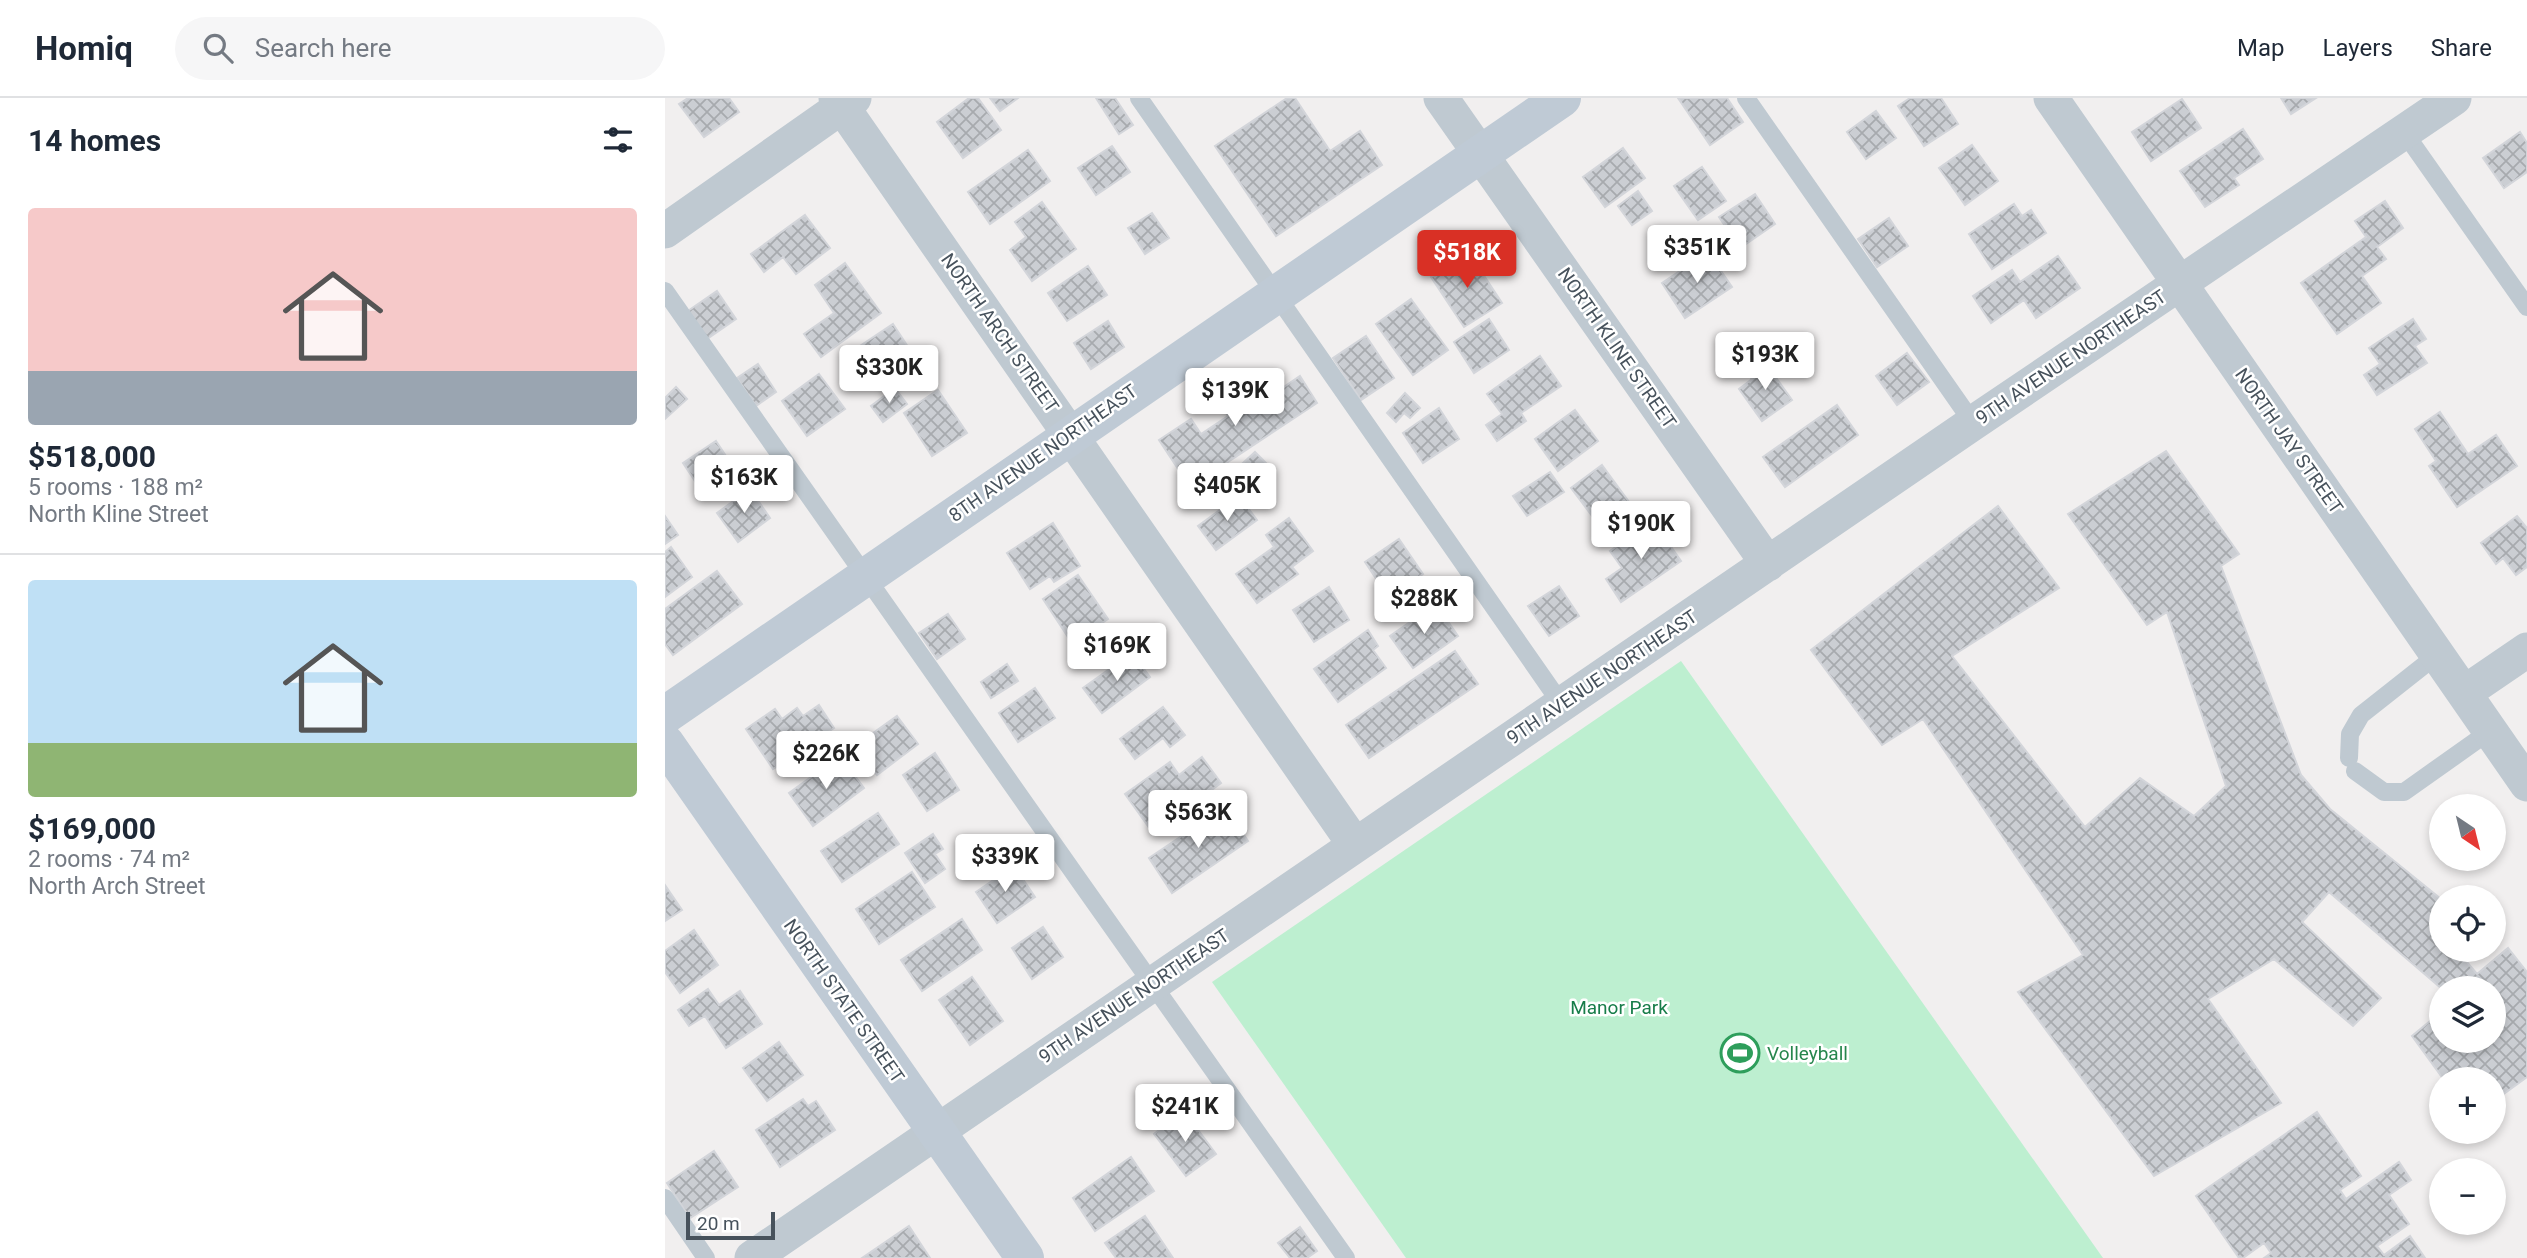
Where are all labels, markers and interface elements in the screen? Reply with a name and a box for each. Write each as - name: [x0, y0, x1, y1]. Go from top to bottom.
- search box: [175, 17, 665, 80]
- text: Homiq: [35, 29, 133, 68]
- icon: search: [199, 29, 237, 67]
- text: Search here: [255, 33, 392, 63]
- text: Map: [2237, 34, 2285, 62]
- text: Layers: [2323, 34, 2393, 62]
- text: Share: [2431, 34, 2492, 62]
- icon: filters: [599, 121, 637, 159]
- text: 14 homes: [28, 123, 161, 158]
- pin: $351K: [1648, 226, 1746, 285]
- pin: $518K: [1418, 230, 1516, 290]
- text: $351K: [1663, 234, 1731, 261]
- text: $518K: [1433, 239, 1501, 266]
- street label: NORTH ARCH STREET: [936, 249, 1064, 417]
- icon: home: [270, 253, 396, 379]
- street label: NORTH KLINE STREET: [1553, 263, 1681, 433]
- street label: 9TH AVENUE NORTHEAST: [1972, 285, 2170, 429]
- pin: $193K: [1716, 332, 1814, 392]
- text: $193K: [1731, 341, 1799, 368]
- pin: $330K: [840, 345, 938, 405]
- text: $330K: [855, 354, 923, 381]
- street label: NORTH JAY STREET: [2230, 364, 2348, 518]
- pin: $139K: [1186, 368, 1284, 428]
- text: $139K: [1201, 377, 1269, 404]
- street label: 8TH AVENUE NORTHEAST: [944, 379, 1142, 527]
- text: $518,000: [28, 439, 156, 474]
- pin: $163K: [695, 456, 793, 515]
- text: $163K: [710, 464, 778, 491]
- pin: $405K: [1178, 464, 1276, 523]
- text: $405K: [1193, 472, 1261, 499]
- text: 5 rooms · 188 m²: [28, 474, 203, 501]
- text: North Kline Street: [28, 501, 209, 528]
- pin: $190K: [1592, 502, 1690, 561]
- text: $190K: [1607, 510, 1675, 537]
- pin: $288K: [1375, 576, 1473, 636]
- text: $288K: [1390, 585, 1458, 612]
- street label: 9TH AVENUE NORTHEAST: [1503, 605, 1701, 749]
- pin: $169K: [1068, 624, 1166, 683]
- icon: home: [270, 625, 396, 751]
- text: $169K: [1083, 632, 1151, 659]
- pin: $226K: [777, 732, 875, 791]
- text: $226K: [792, 740, 860, 767]
- pin: $563K: [1149, 790, 1247, 850]
- north arrow: [2429, 794, 2506, 872]
- map controls: [2429, 794, 2506, 1235]
- text: $563K: [1164, 799, 1232, 826]
- text: $169,000: [28, 811, 156, 846]
- pin: $339K: [956, 834, 1054, 894]
- text: $339K: [971, 843, 1039, 870]
- text: 2 rooms · 74 m²: [28, 846, 190, 873]
- text: North Arch Street: [28, 873, 205, 900]
- button: locate: [2429, 885, 2506, 962]
- street label: NORTH STATE STREET: [779, 915, 909, 1087]
- street label: 9TH AVENUE NORTHEAST: [1035, 924, 1233, 1068]
- button: layers: [2429, 976, 2506, 1053]
- park label: Manor Park: [1570, 996, 1668, 1019]
- sports icon: Volleyball: [1719, 1032, 1761, 1074]
- place label: Volleyball: [1767, 1042, 1848, 1065]
- button: +: [2429, 1067, 2506, 1144]
- pin: $241K: [1136, 1084, 1234, 1144]
- text: $241K: [1151, 1093, 1219, 1120]
- button: −: [2429, 1158, 2506, 1235]
- scale bar: [686, 1209, 775, 1241]
- text: 20 m: [697, 1212, 740, 1235]

